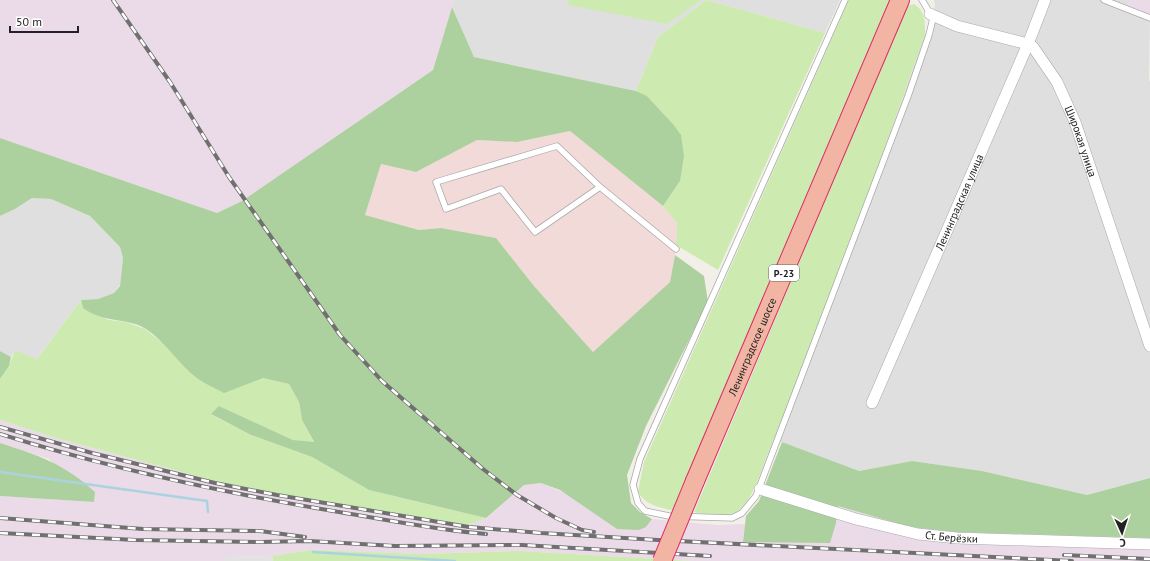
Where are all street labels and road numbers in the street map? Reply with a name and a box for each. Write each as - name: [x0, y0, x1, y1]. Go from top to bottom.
- street label: Широкая улица: [1062, 103, 1100, 179]
- street label: Ленинградская улица: [932, 152, 986, 253]
- road number: Р-23: [769, 265, 799, 281]
- street label: Ленинградское шоссе: [725, 295, 780, 399]
- street label: Ст. Берёзки: [924, 528, 978, 546]

